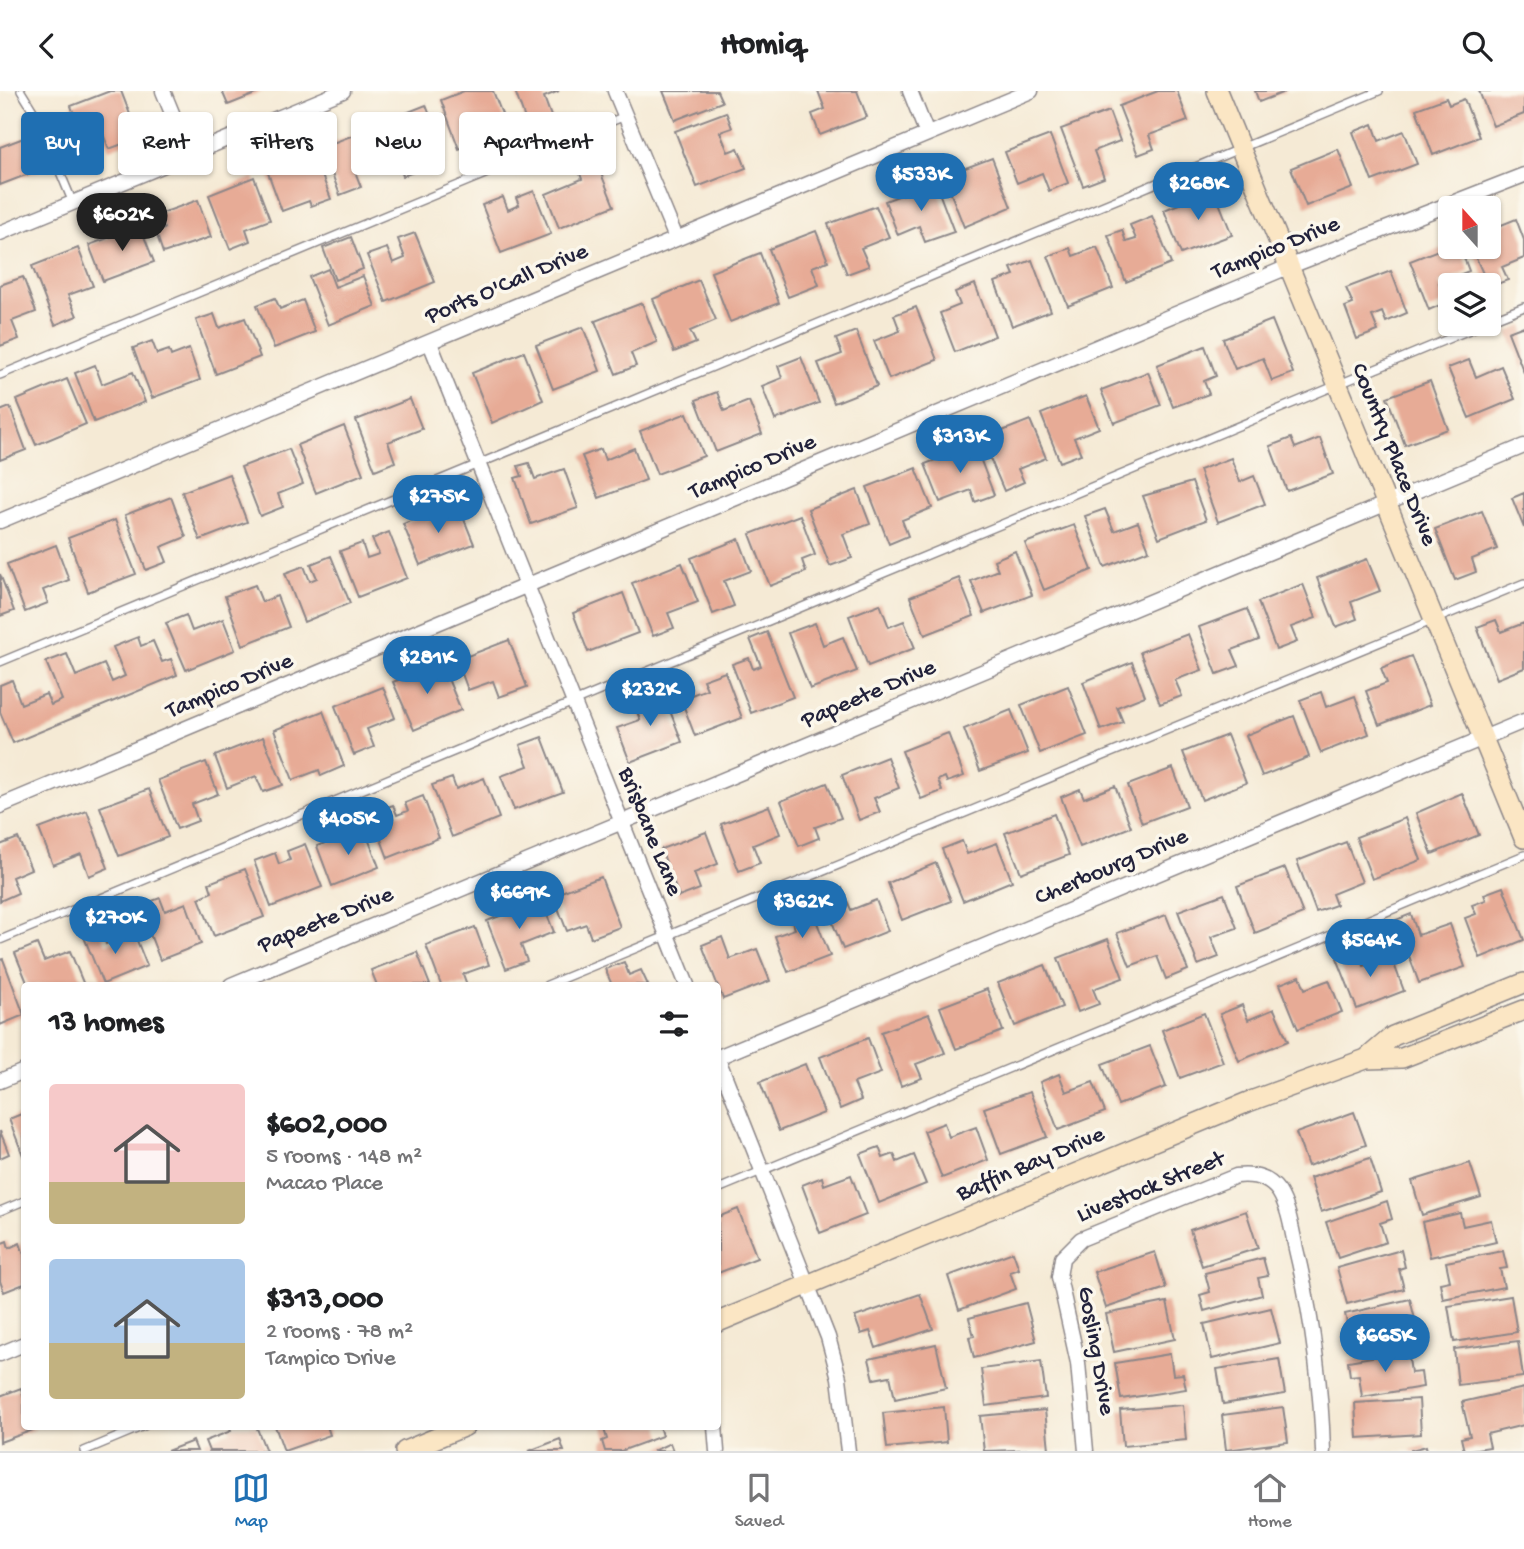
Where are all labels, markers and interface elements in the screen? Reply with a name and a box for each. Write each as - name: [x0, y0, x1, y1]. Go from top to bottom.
- icon: back: [28, 27, 66, 65]
- text: Homiq: [720, 27, 804, 65]
- icon: search: [1458, 27, 1496, 65]
- chip: Buy: [21, 112, 104, 175]
- chip: Rent: [118, 112, 213, 175]
- chip: Filters: [227, 112, 337, 175]
- chip: New: [351, 112, 445, 175]
- chip: Apartment: [459, 112, 616, 175]
- pin: $533K: [872, 153, 970, 213]
- text: $533K: [892, 162, 950, 189]
- pin: $268K: [1149, 163, 1247, 222]
- text: $268K: [1169, 171, 1227, 198]
- pin: $602K: [73, 193, 171, 253]
- north arrow: [1438, 196, 1502, 259]
- map controls: [1438, 196, 1501, 336]
- text: $602K: [93, 202, 152, 229]
- street label: Tampico Drive: [1206, 210, 1345, 289]
- street label: Ports O'Call Drive: [420, 237, 593, 333]
- button: layers: [1438, 273, 1501, 336]
- street label: Country Place Drive: [1343, 359, 1443, 551]
- pin: $313K: [911, 415, 1009, 475]
- text: $313K: [932, 424, 988, 451]
- street label: Tampico Drive: [683, 428, 821, 509]
- pin: $275K: [389, 475, 487, 535]
- text: $275K: [409, 484, 467, 511]
- pin: $281K: [378, 637, 476, 696]
- text: $281K: [399, 645, 455, 672]
- street label: Tampico Drive: [160, 647, 298, 728]
- street label: Papeete Drive: [796, 653, 941, 737]
- pin: $232K: [601, 669, 699, 728]
- text: $232K: [621, 677, 679, 704]
- street label: Brisbane Lane: [610, 763, 688, 901]
- pin: $405K: [299, 797, 397, 857]
- text: $405K: [318, 806, 378, 833]
- street label: Cherbourg Drive: [1031, 823, 1193, 913]
- pin: $669K: [470, 871, 568, 931]
- street label: Papeete Drive: [253, 880, 398, 962]
- text: $669K: [490, 880, 548, 907]
- pin: $362K: [753, 881, 851, 940]
- text: $362K: [773, 889, 831, 916]
- pin: $270K: [66, 897, 164, 956]
- text: $270K: [85, 905, 145, 932]
- pin: $564K: [1321, 919, 1419, 979]
- text: $564K: [1341, 928, 1399, 955]
- icon: filters: [655, 1005, 693, 1043]
- text: 13 homes: [49, 1007, 163, 1042]
- text: $602,000: [266, 1109, 387, 1144]
- icon: home: [105, 1112, 189, 1196]
- street label: Baffin Bay Drive: [952, 1121, 1110, 1210]
- text: 5 rooms · 148 m²: [266, 1144, 422, 1171]
- street label: Livestock Street: [1073, 1144, 1231, 1231]
- text: Macao Place: [266, 1171, 383, 1198]
- text: $313,000: [266, 1284, 383, 1319]
- street label: Gosling Drive: [1069, 1284, 1121, 1418]
- icon: home: [105, 1287, 189, 1371]
- pin: $665K: [1336, 1315, 1434, 1374]
- text: 2 rooms · 78 m²: [266, 1319, 413, 1346]
- text: $665K: [1356, 1323, 1414, 1350]
- text: Tampico Drive: [266, 1346, 396, 1373]
- tab: Map: [232, 1469, 270, 1534]
- tab: Saved: [735, 1469, 783, 1534]
- tab: Home: [1248, 1469, 1292, 1534]

